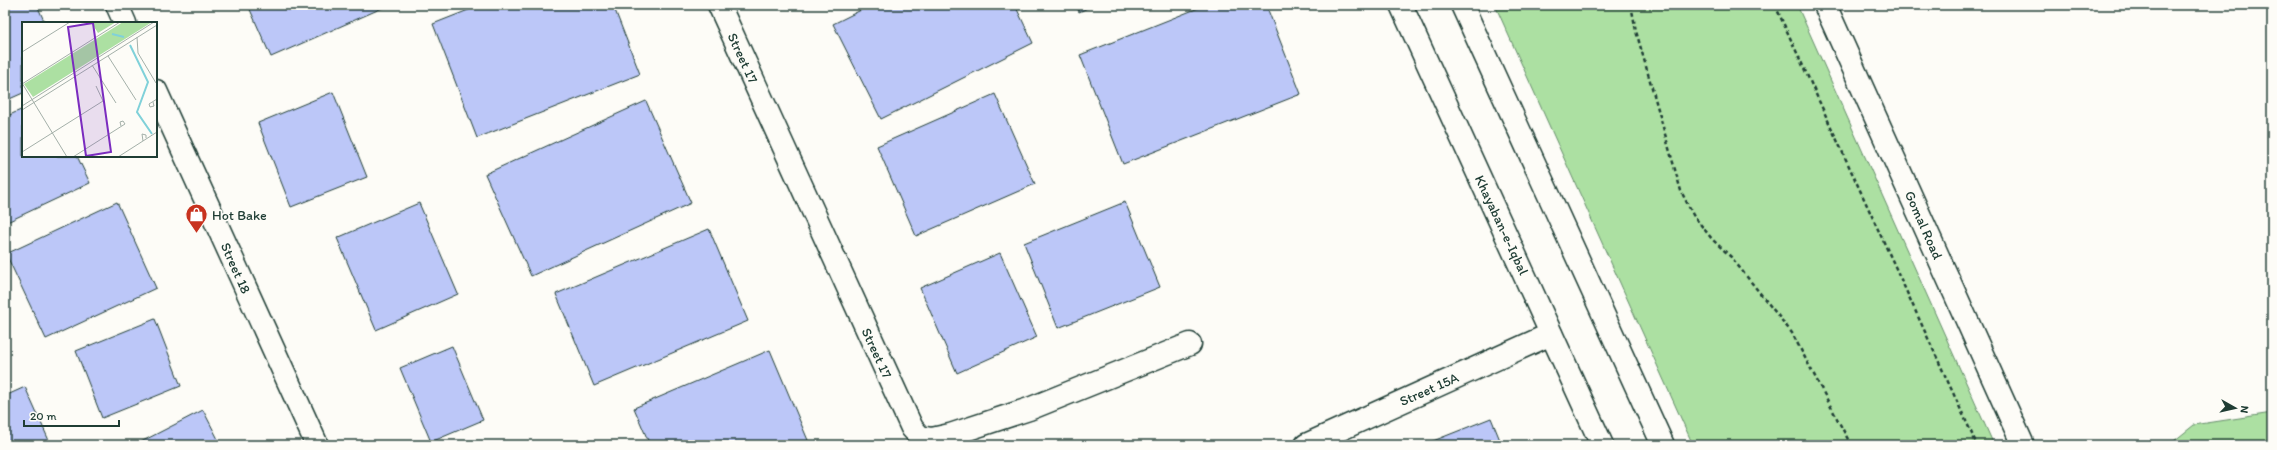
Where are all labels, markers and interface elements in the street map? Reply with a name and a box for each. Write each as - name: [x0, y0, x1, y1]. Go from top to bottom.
- inset map: [22, 22, 157, 157]
- street label: Street 17: [724, 30, 762, 86]
- street label: Khayaban-e-Iqbal: [1471, 173, 1532, 278]
- street label: Gomal Road: [1901, 188, 1946, 262]
- shop icon: Hot Bake: [183, 202, 209, 235]
- place label: Hot Bake: [212, 207, 267, 224]
- street label: Street 18: [217, 240, 254, 297]
- street label: Street 17: [858, 325, 896, 381]
- street label: Street 15A: [1397, 369, 1461, 410]
- north arrow: [2215, 388, 2255, 428]
- scale bar: [24, 402, 119, 428]
- text: N: [2237, 405, 2251, 414]
- text: 20 m: [30, 409, 57, 423]

